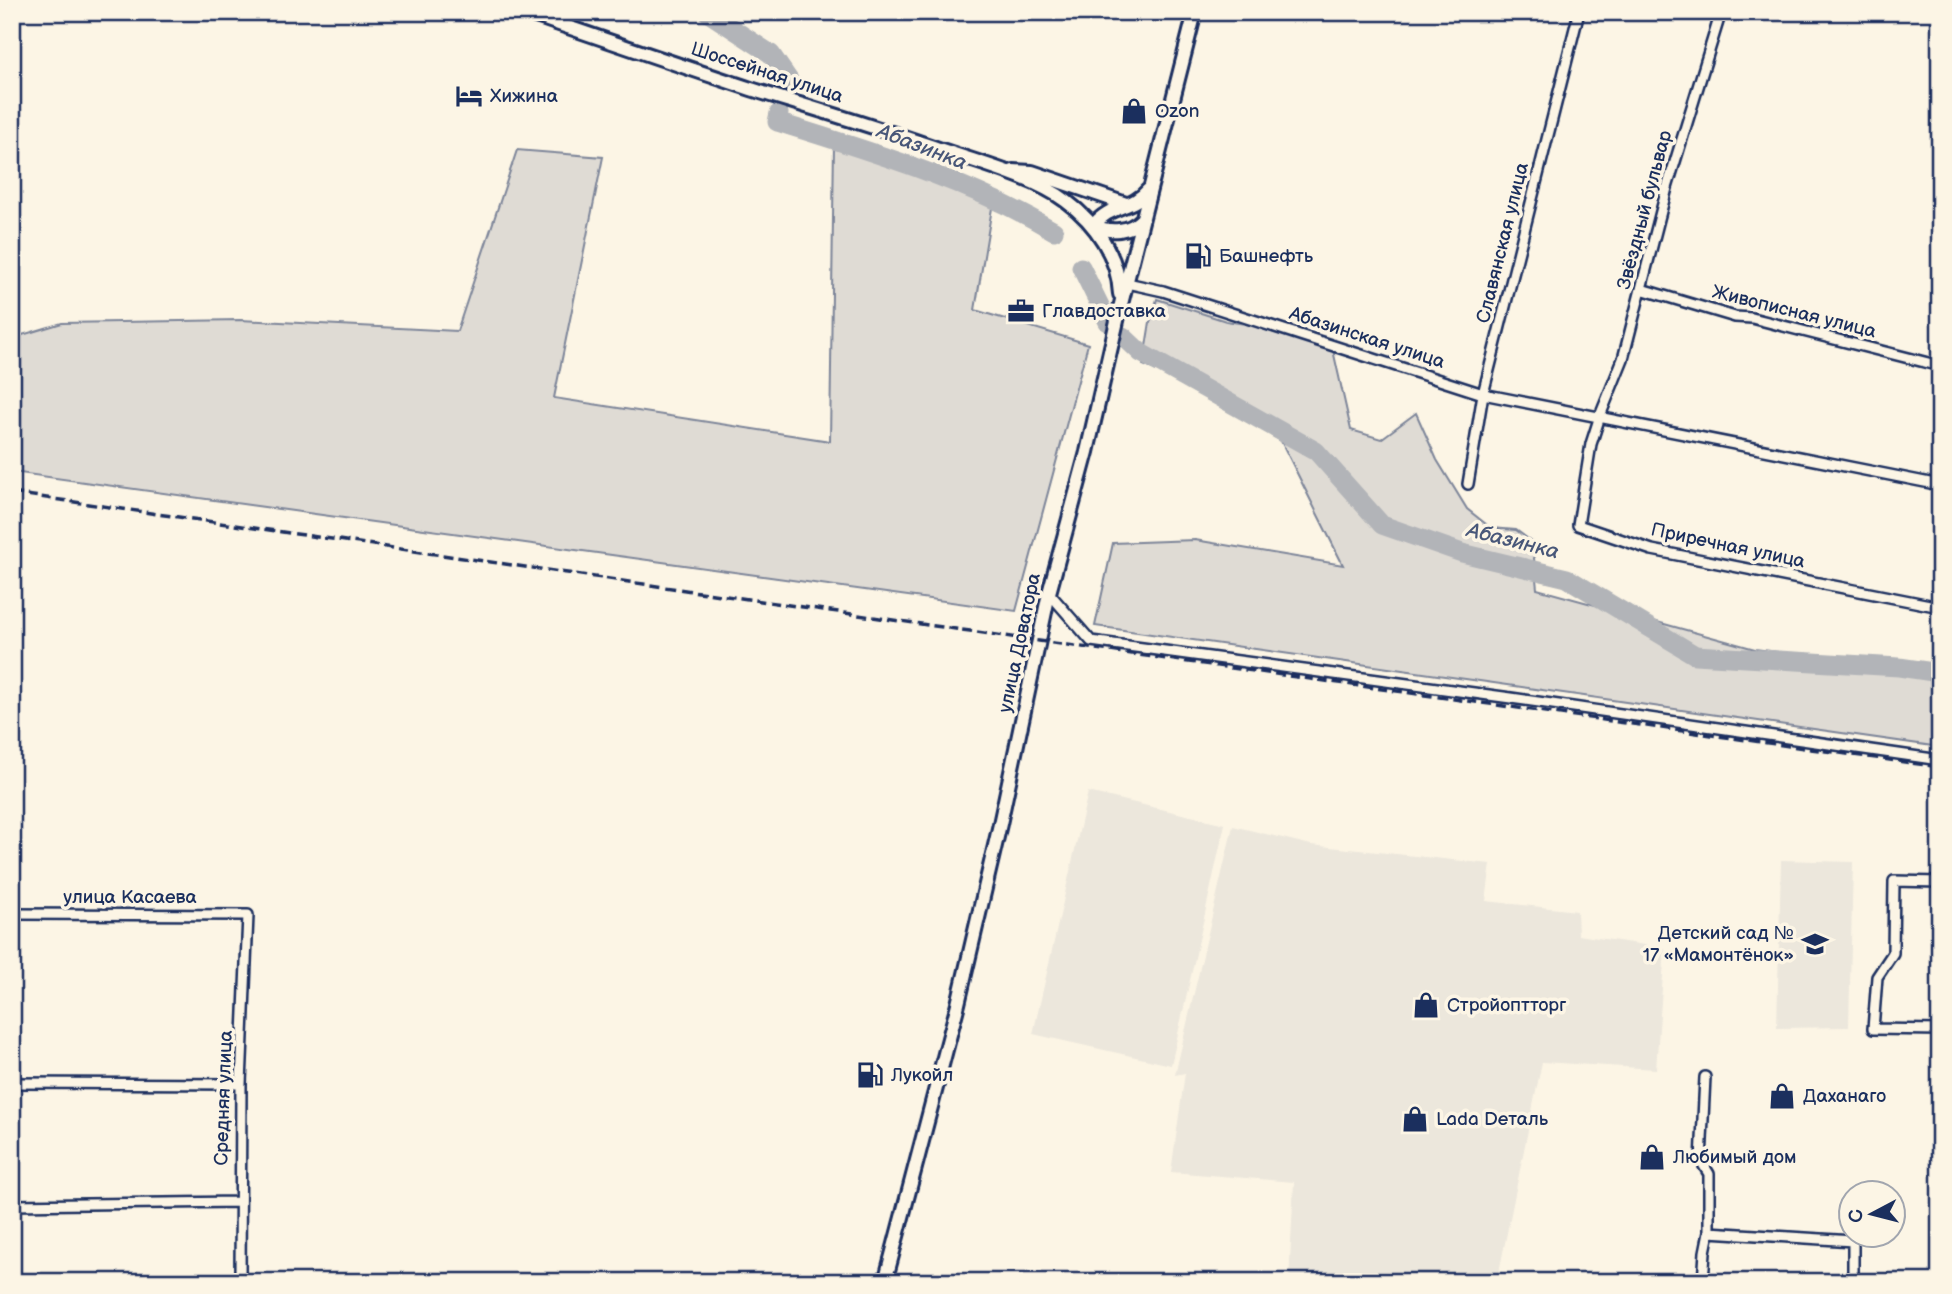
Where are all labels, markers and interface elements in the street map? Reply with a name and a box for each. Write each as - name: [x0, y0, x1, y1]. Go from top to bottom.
- street label: Шоссейная улица: [688, 38, 846, 108]
- hotel icon: Хижина: [454, 81, 484, 111]
- place label: Хижина: [490, 85, 558, 108]
- shop icon: Ozon: [1119, 96, 1149, 126]
- place label: Ozon: [1155, 100, 1200, 123]
- water label: Абазинка: [872, 118, 970, 176]
- street label: Звёздный бульвар: [1613, 128, 1677, 292]
- street label: Славянская улица: [1472, 160, 1534, 326]
- fuel station icon: Башнефть: [1183, 241, 1213, 271]
- place label: Башнефть: [1219, 245, 1314, 268]
- street label: Живописная улица: [1710, 280, 1878, 344]
- office icon: Главдоставка: [1006, 296, 1036, 326]
- place label: Главдоставка: [1042, 300, 1166, 323]
- street label: Абазинская улица: [1285, 302, 1448, 374]
- water label: Абазинка: [1462, 517, 1562, 565]
- street label: Приречная улица: [1649, 518, 1807, 574]
- street label: улица Доватора: [994, 571, 1046, 715]
- street label: улица Касаева: [63, 886, 197, 909]
- place label: Детский сад № 17 «Мамонтёнок»: [1643, 922, 1794, 967]
- school or university icon: Детский сад № 17 «Мамонтёнок»: [1800, 929, 1830, 959]
- shop icon: Стройоптторг: [1411, 990, 1441, 1020]
- place label: Стройоптторг: [1447, 994, 1567, 1017]
- street label: Средняя улица: [210, 1030, 238, 1166]
- fuel station icon: Лукойл: [855, 1060, 885, 1090]
- place label: Лукойл: [890, 1064, 953, 1087]
- shop icon: Даханаго: [1767, 1081, 1797, 1111]
- place label: Даханаго: [1803, 1085, 1886, 1108]
- shop icon: Lada Dеталь: [1400, 1104, 1430, 1134]
- place label: Lada Dеталь: [1436, 1108, 1549, 1131]
- shop icon: Любимый дом: [1637, 1142, 1667, 1172]
- place label: Любимый дом: [1672, 1146, 1796, 1169]
- north arrow: [1836, 1178, 1906, 1248]
- text: С: [1844, 1208, 1869, 1224]

